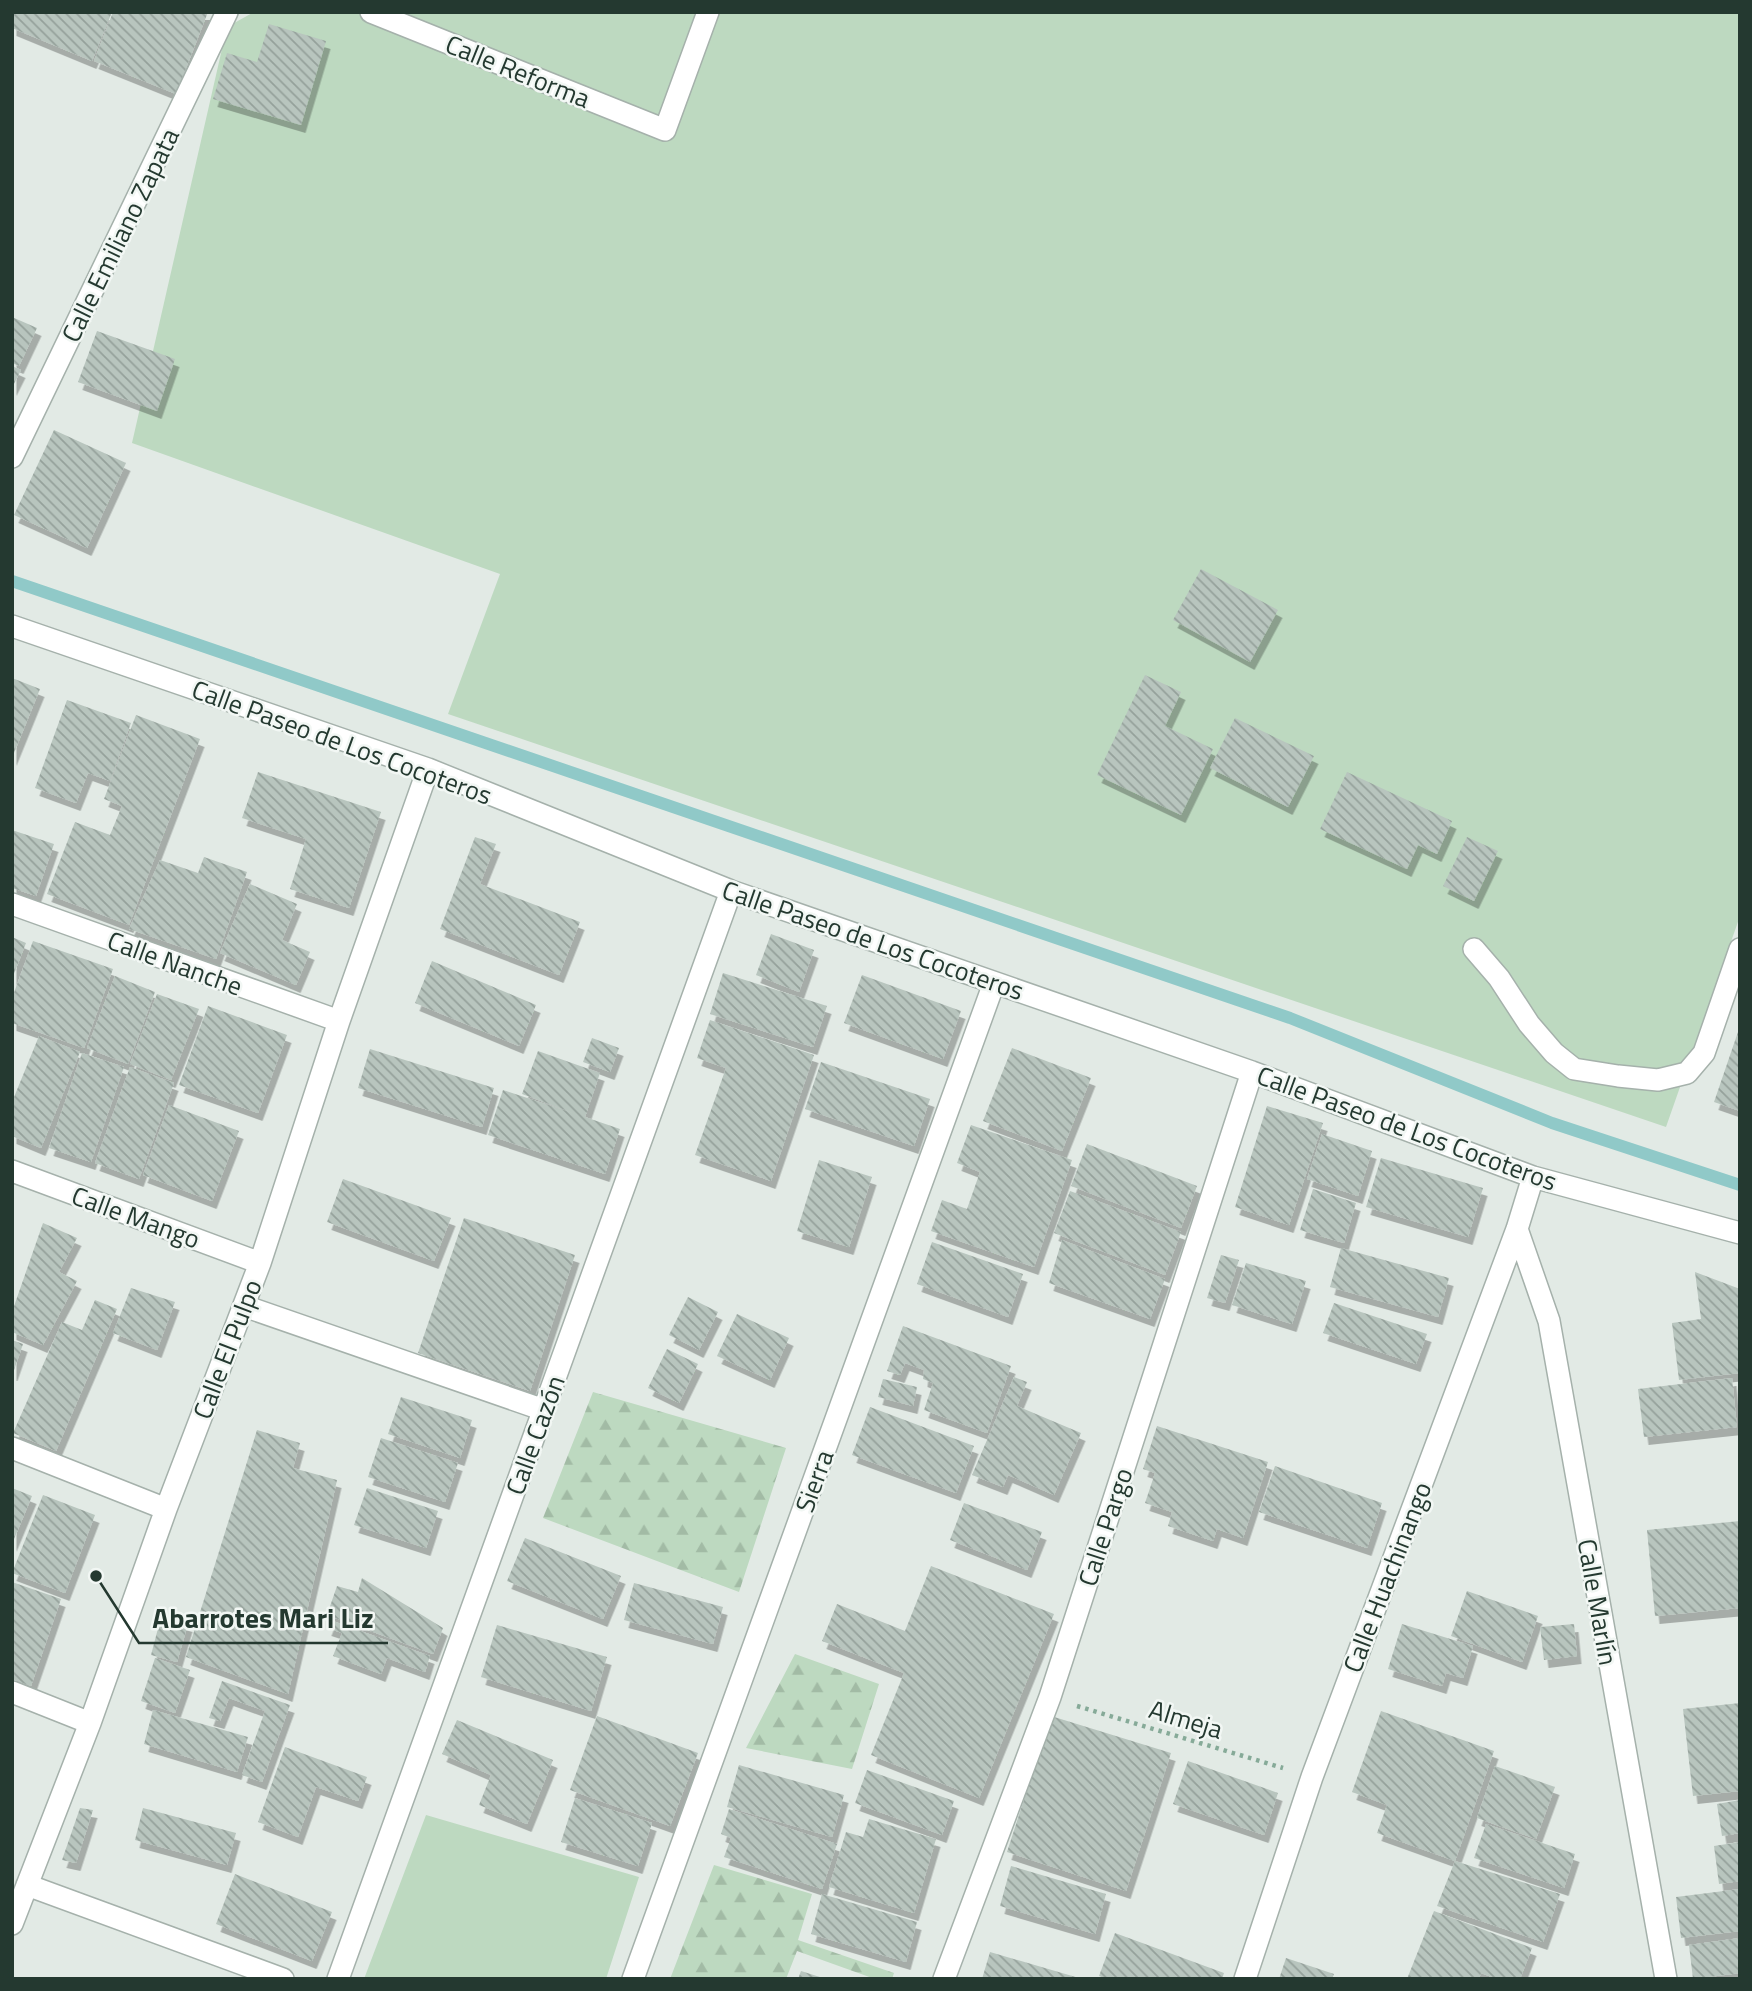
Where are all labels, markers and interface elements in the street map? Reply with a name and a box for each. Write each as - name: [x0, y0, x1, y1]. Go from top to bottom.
- street label: Calle Reforma: [440, 24, 596, 118]
- street label: Calle Emiliano Zapata: [51, 121, 189, 349]
- street label: Calle Paseo de Los Cocoteros: [187, 670, 497, 814]
- street label: Calle Paseo de Los Cocoteros: [717, 870, 1029, 1010]
- street label: Calle Nanche: [102, 921, 248, 1005]
- street label: Calle Paseo de Los Cocoteros: [1252, 1056, 1562, 1200]
- street label: Calle Mango: [66, 1176, 206, 1258]
- street label: Calle El Pulpo: [182, 1273, 272, 1425]
- street label: Calle Cazón: [495, 1370, 575, 1500]
- street label: Sierra: [785, 1444, 843, 1518]
- street label: Calle Pargo: [1068, 1463, 1142, 1591]
- street label: Calle Huachinango: [1333, 1476, 1441, 1678]
- street label: Calle Marlín: [1568, 1536, 1628, 1668]
- callout: Abarrotes Mari Liz: [139, 1594, 388, 1643]
- text: Abarrotes Mari Liz: [152, 1596, 374, 1639]
- street label: Almeja: [1144, 1689, 1228, 1749]

